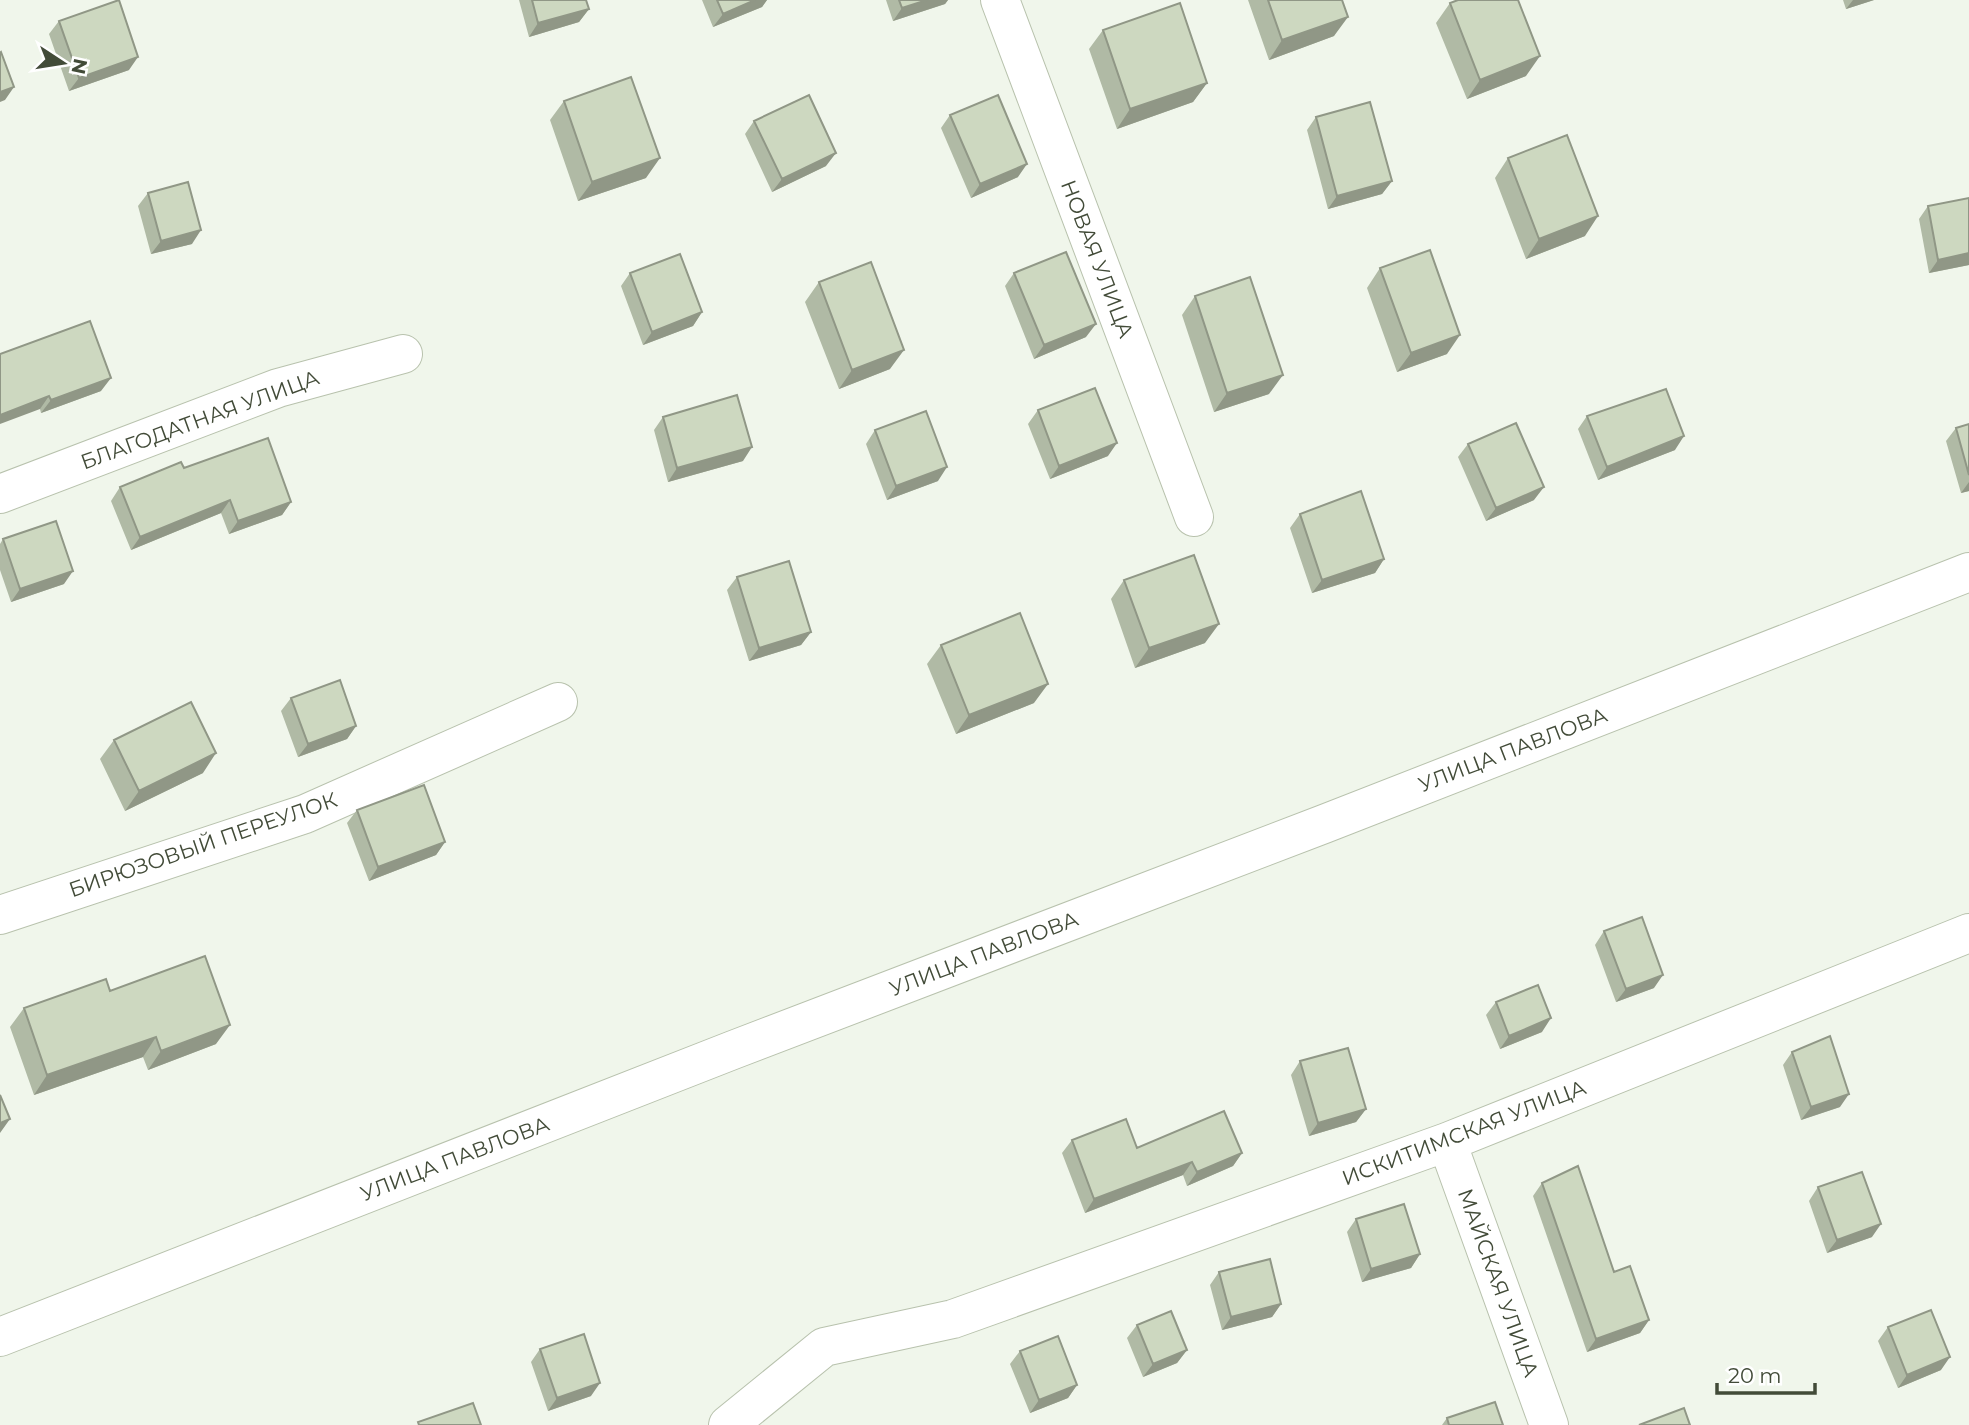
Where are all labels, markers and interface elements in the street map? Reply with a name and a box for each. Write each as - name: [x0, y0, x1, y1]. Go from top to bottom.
- north arrow: [28, 28, 98, 98]
- text: N: [66, 57, 92, 76]
- street label: НОВАЯ УЛИЦА: [1056, 176, 1139, 342]
- street label: БЛАГОДАТНАЯ УЛИЦА: [77, 365, 323, 474]
- street label: УЛИЦА ПАВЛОВА: [1415, 702, 1611, 797]
- street label: БИРЮЗОВЫЙ ПЕРЕУЛОК: [65, 787, 341, 902]
- street label: УЛИЦА ПАВЛОВА: [886, 906, 1082, 1001]
- street label: ИСКИТИМСКАЯ УЛИЦА: [1338, 1074, 1590, 1191]
- street label: УЛИЦА ПАВЛОВА: [357, 1111, 553, 1206]
- street label: МАЙСКАЯ УЛИЦА: [1453, 1185, 1544, 1381]
- scale bar: [1717, 1352, 1815, 1396]
- text: 20 m: [1728, 1363, 1782, 1388]

